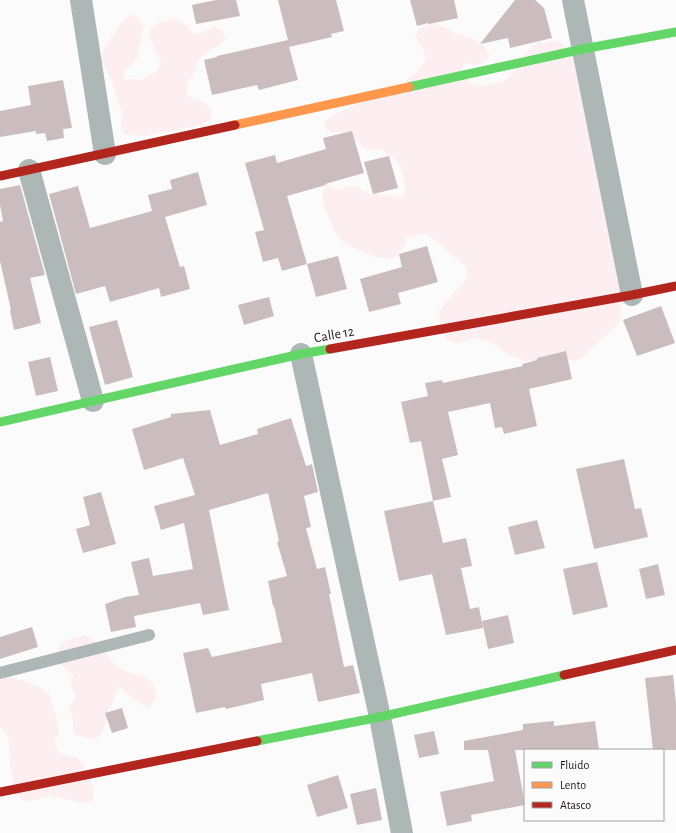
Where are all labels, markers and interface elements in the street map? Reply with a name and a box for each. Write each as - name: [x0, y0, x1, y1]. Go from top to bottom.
- street label: Calle 12: [313, 325, 355, 345]
- legend: [524, 749, 664, 821]
- text: Fluido: [560, 759, 589, 771]
- text: Lento: [560, 779, 586, 791]
- text: Atasco: [560, 799, 591, 811]

